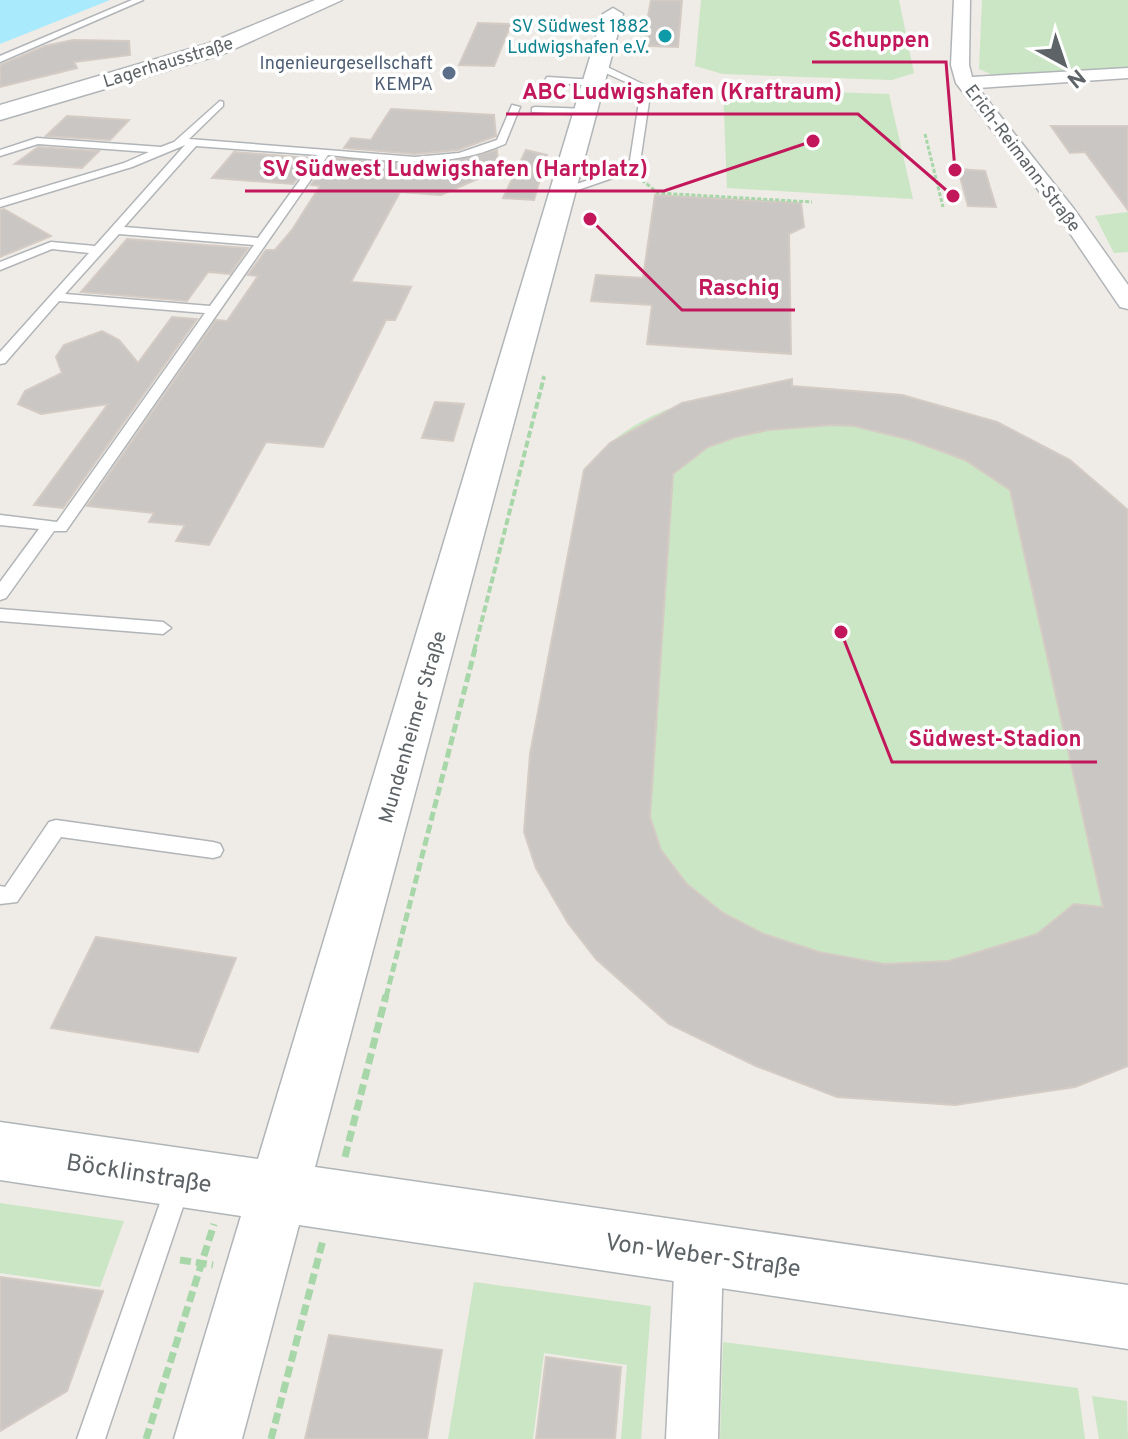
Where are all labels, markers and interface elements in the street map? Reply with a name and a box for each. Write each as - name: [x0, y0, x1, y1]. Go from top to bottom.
- place label: SV Südwest 1882 Ludwigshafen e.V.: [507, 16, 649, 60]
- callout: Schuppen: [812, 16, 946, 62]
- north arrow: [1024, 24, 1104, 104]
- marker: SV Südwest 1882 Ludwigshafen e.V.: [656, 27, 674, 45]
- text: Schuppen: [828, 28, 930, 55]
- street label: Lagerhausstraße: [101, 33, 236, 94]
- place label: Ingenieurgesellschaft KEMPA: [260, 53, 433, 97]
- text: N: [1061, 62, 1090, 93]
- marker: Ingenieurgesellschaft KEMPA: [440, 64, 458, 82]
- callout: ABC Ludwigshafen (Kraftraum): [506, 68, 858, 114]
- text: ABC Ludwigshafen (Kraftraum): [522, 80, 842, 107]
- street label: Erich-Reimann-Straße: [959, 81, 1085, 237]
- callout: SV Südwest Ludwigshafen (Hartplatz): [245, 145, 664, 191]
- text: SV Südwest Ludwigshafen (Hartplatz): [262, 157, 648, 184]
- callout: Raschig: [682, 264, 795, 310]
- text: Raschig: [698, 276, 780, 303]
- street label: Mundenheimer Straße: [374, 628, 454, 827]
- callout: Südwest-Stadion: [892, 716, 1097, 762]
- text: Südwest-Stadion: [909, 727, 1081, 754]
- street label: Böcklinstraße: [64, 1149, 214, 1201]
- street label: Von-Weber-Straße: [603, 1228, 802, 1286]

